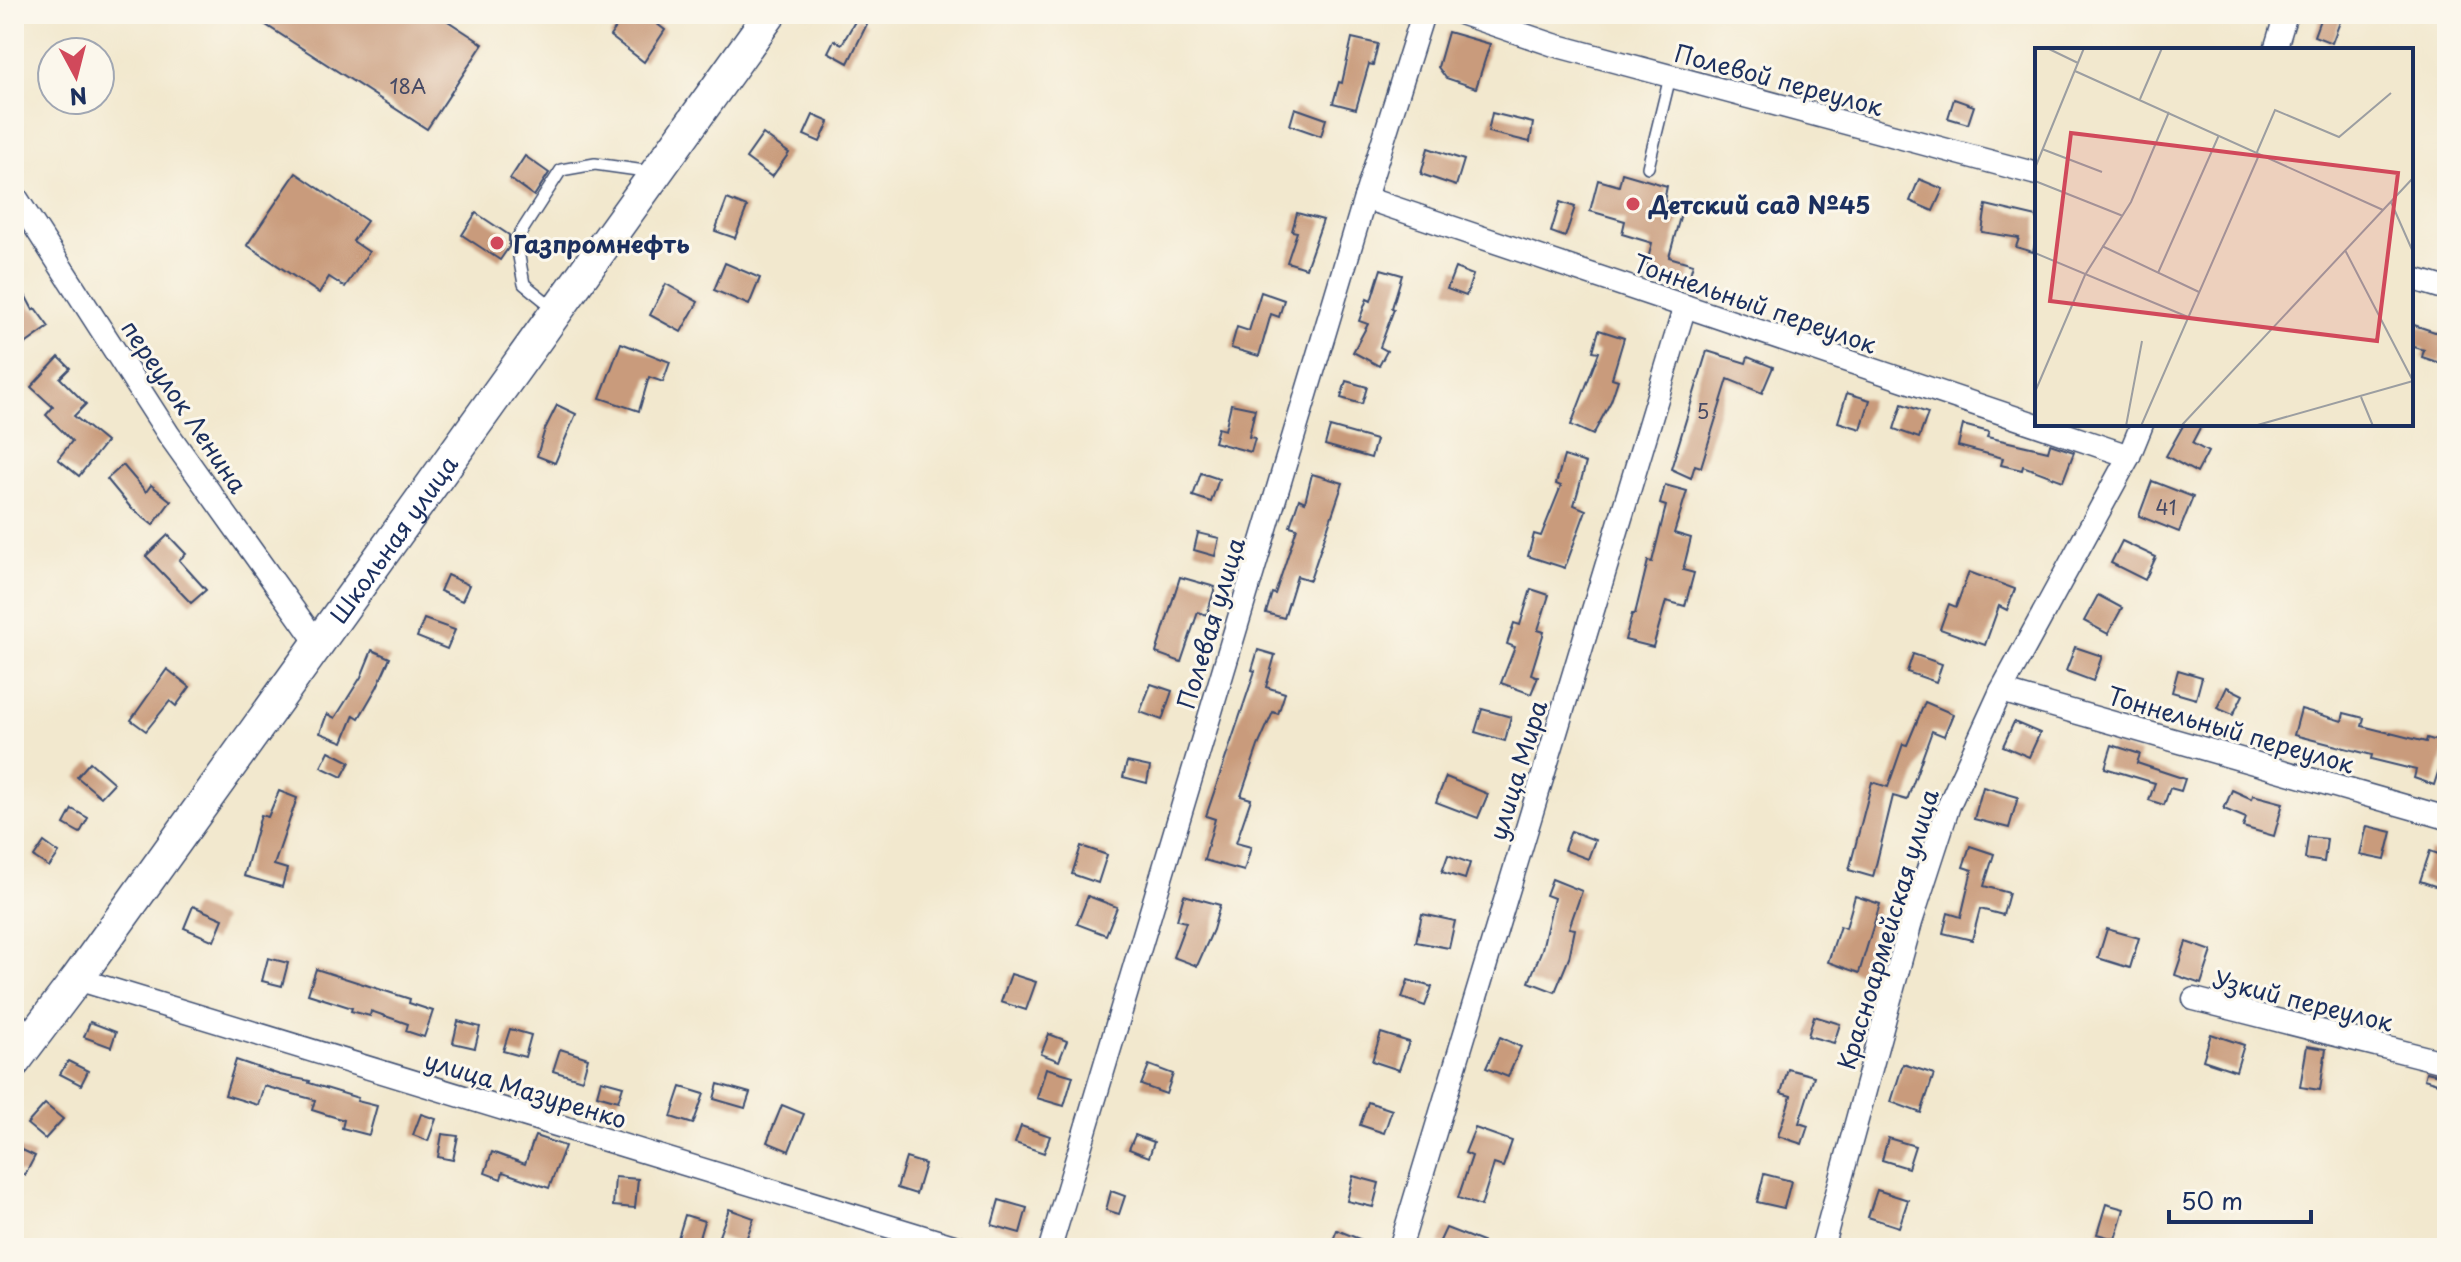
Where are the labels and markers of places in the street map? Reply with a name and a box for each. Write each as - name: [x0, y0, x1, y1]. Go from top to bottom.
- place label: Детский сад №45: [1648, 186, 1871, 222]
- marker: Детский сад №45: [1624, 195, 1642, 213]
- place label: Газпромнефть: [513, 225, 690, 261]
- marker: Газпромнефть: [488, 234, 506, 252]

